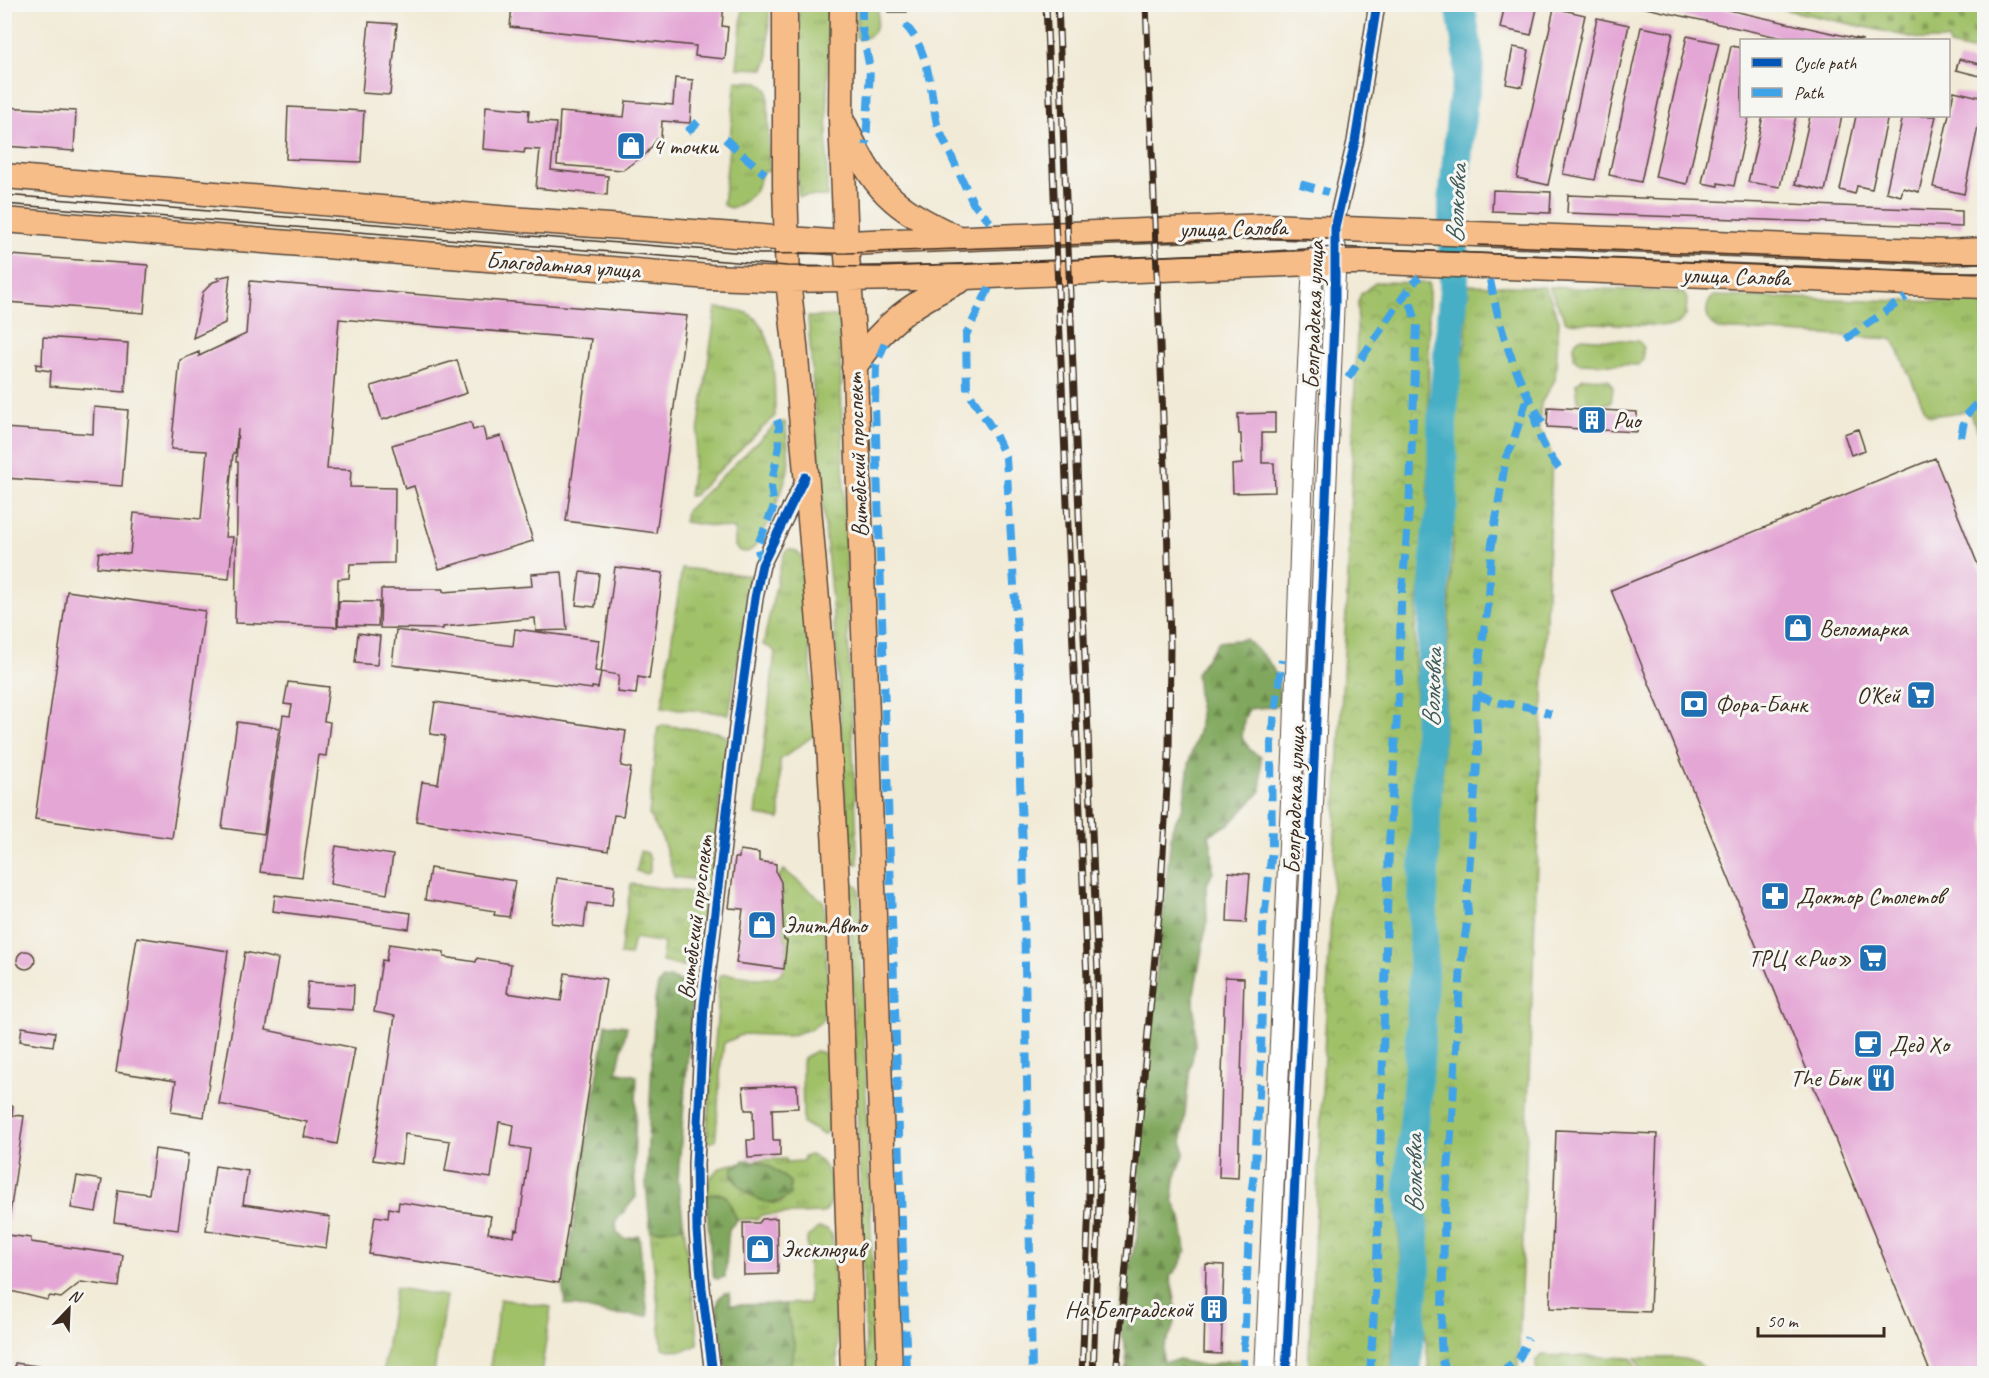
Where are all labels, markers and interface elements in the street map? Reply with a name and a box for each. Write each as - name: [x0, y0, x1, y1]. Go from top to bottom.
- legend: [1740, 39, 1950, 117]
- text: Cycle path: [1794, 52, 1857, 74]
- text: Path: [1794, 82, 1824, 104]
- shop icon: 4 точки: [615, 130, 647, 162]
- place label: 4 точки: [652, 131, 719, 161]
- water label: Волковка: [1437, 161, 1475, 244]
- street label: улица Салова: [1177, 212, 1289, 244]
- street label: Белградская улица: [1295, 239, 1331, 390]
- street label: Благодатная улица: [485, 245, 642, 285]
- street label: улица Салова: [1680, 259, 1793, 293]
- street label: Витебский проспект: [839, 371, 875, 538]
- building icon: Рио: [1576, 404, 1608, 436]
- place label: Рио: [1613, 405, 1643, 435]
- shop icon: Веломарка: [1782, 612, 1814, 644]
- place label: Веломарка: [1819, 613, 1909, 643]
- water label: Волковка: [1414, 645, 1450, 728]
- supermarket icon: О’Кей: [1905, 679, 1937, 711]
- place label: О’Кей: [1856, 680, 1902, 710]
- bank icon: Фора-Банк: [1678, 688, 1710, 720]
- place label: Фора-Банк: [1715, 689, 1809, 719]
- street label: Белградская улица: [1276, 724, 1312, 875]
- street label: Витебский проспект: [670, 833, 720, 1001]
- pharmacy icon: Доктор Столетов: [1759, 880, 1791, 912]
- place label: Доктор Столетов: [1796, 881, 1950, 911]
- shop icon: ЭлитАвто: [746, 909, 778, 941]
- place label: ЭлитАвто: [783, 910, 869, 940]
- supermarket icon: ТРЦ «Рио»: [1857, 942, 1889, 974]
- place label: ТРЦ «Рио»: [1748, 943, 1852, 973]
- cafe icon: Дед Хо: [1852, 1028, 1884, 1060]
- place label: Дед Хо: [1889, 1029, 1952, 1059]
- restaurant icon: The Бык: [1865, 1062, 1897, 1094]
- place label: The Бык: [1790, 1063, 1862, 1093]
- water label: Волковка: [1397, 1131, 1430, 1213]
- shop icon: Эксклюзив: [744, 1233, 776, 1265]
- place label: Эксклюзив: [781, 1234, 869, 1264]
- north arrow: [39, 1279, 99, 1339]
- text: N: [66, 1285, 86, 1308]
- building icon: На Белградской: [1198, 1293, 1230, 1325]
- place label: На Белградской: [1065, 1294, 1195, 1324]
- scale bar: [1758, 1300, 1884, 1338]
- text: 50 m: [1767, 1310, 1800, 1332]

